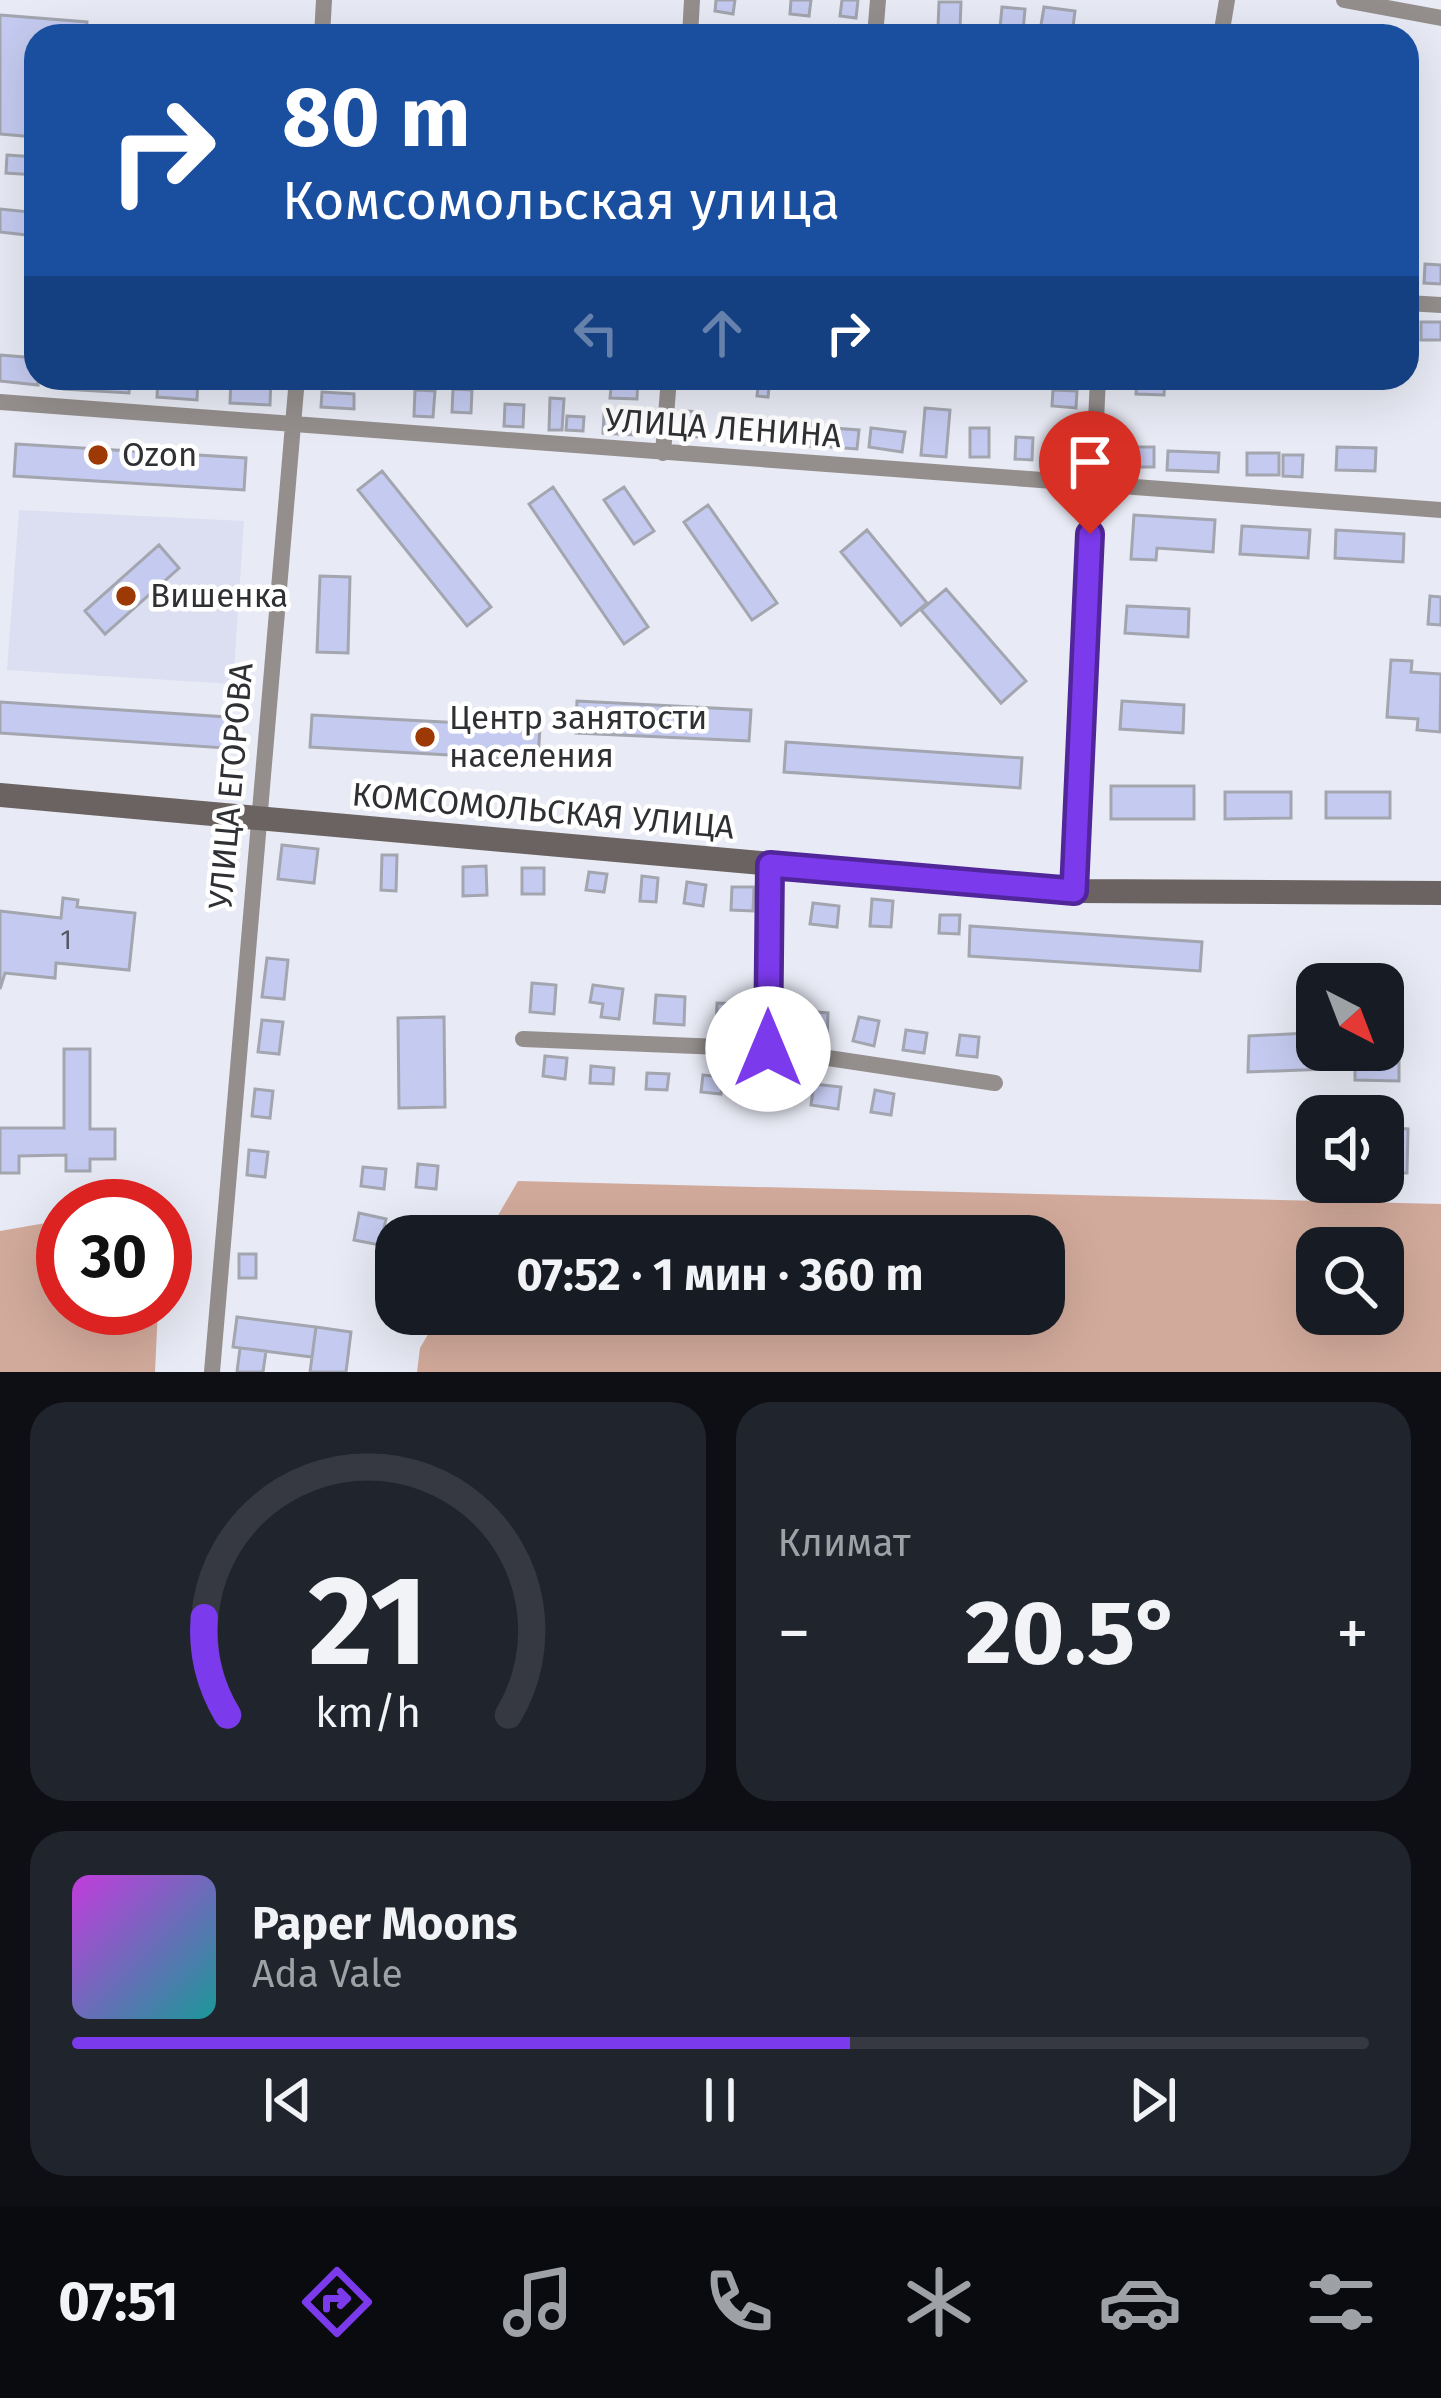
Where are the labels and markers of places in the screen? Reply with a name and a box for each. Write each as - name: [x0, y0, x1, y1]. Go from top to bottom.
- pin: [1039, 411, 1141, 534]
- place label: Ozon: [122, 435, 197, 475]
- marker: Ozon: [85, 442, 111, 468]
- place label: Вишенка: [150, 576, 288, 616]
- marker: Вишенка: [113, 583, 139, 609]
- place label: Центр занятости населения: [449, 698, 707, 776]
- marker: Центр занятости населения: [412, 724, 438, 750]

